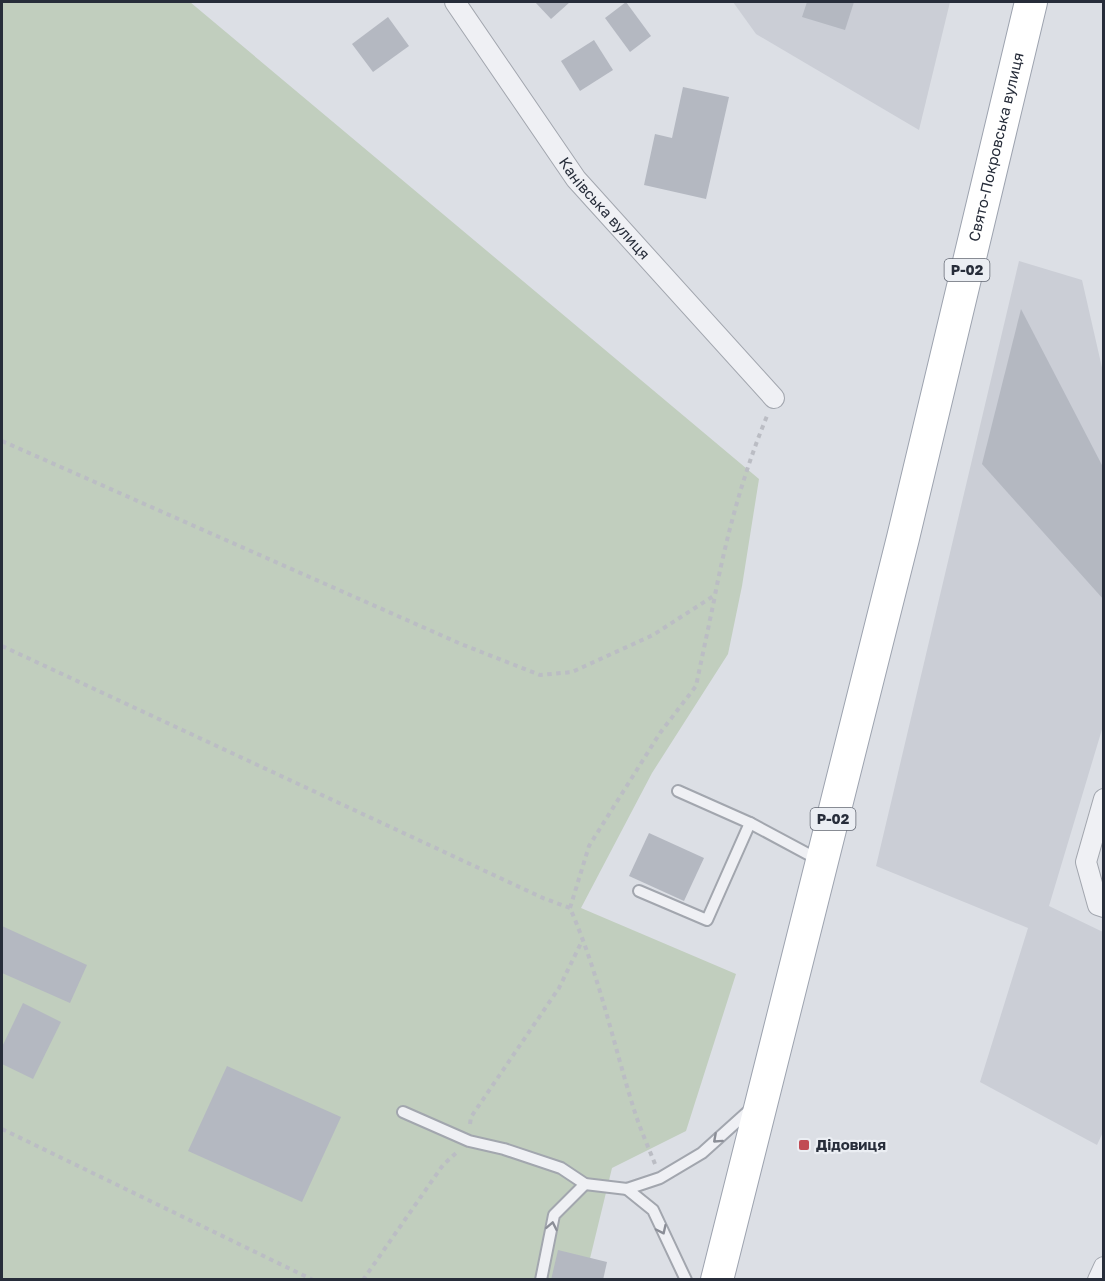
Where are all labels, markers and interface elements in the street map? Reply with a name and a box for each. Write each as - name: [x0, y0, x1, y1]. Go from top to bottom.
- street label: Свято-Покровська вулиця: [964, 50, 1027, 243]
- street label: Канівська вулиця: [556, 153, 654, 263]
- road number: Р-02: [944, 259, 990, 281]
- road number: Р-02: [810, 808, 856, 830]
- one-way arrow: [713, 1132, 724, 1143]
- place label: Дідовиця: [816, 1135, 886, 1153]
- marker: Дідовиця: [797, 1138, 811, 1152]
- one-way arrow: [545, 1221, 558, 1231]
- one-way arrow: [655, 1223, 667, 1234]

